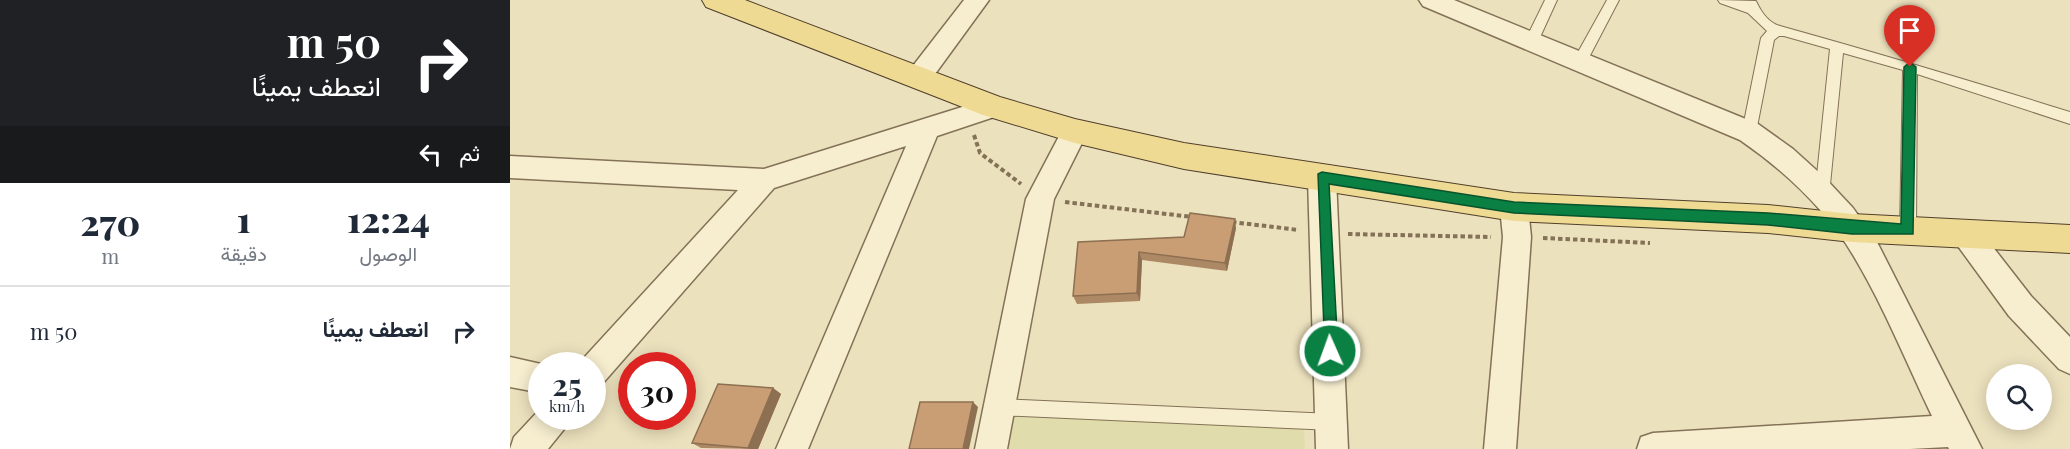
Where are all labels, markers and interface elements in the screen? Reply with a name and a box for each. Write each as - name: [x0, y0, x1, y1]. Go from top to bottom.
- pin: [1884, 5, 1935, 67]
- text: 50 m: [287, 13, 381, 69]
- icon: arrive: [1893, 14, 1926, 47]
- icon: right: [402, 24, 480, 102]
- text: انعطف يمينًا: [252, 67, 381, 103]
- text: ثم: [459, 137, 480, 167]
- icon: left: [414, 138, 447, 171]
- text: 1: [237, 194, 251, 242]
- text: 12:24: [347, 194, 430, 242]
- text: 270: [80, 197, 140, 245]
- text: دقيقة: [221, 239, 267, 266]
- text: الوصول: [360, 239, 417, 266]
- text: m: [101, 242, 119, 269]
- text: انعطف يمينًا: [322, 313, 429, 343]
- icon: right: [447, 315, 480, 348]
- text: 50 m: [30, 316, 77, 346]
- position arrow: [1298, 319, 1362, 383]
- speed limit sign: 30: [618, 352, 696, 430]
- text: 25: [552, 364, 582, 404]
- map controls: [1986, 364, 2052, 430]
- button: search: [1986, 364, 2052, 430]
- text: km/h: [549, 396, 585, 416]

